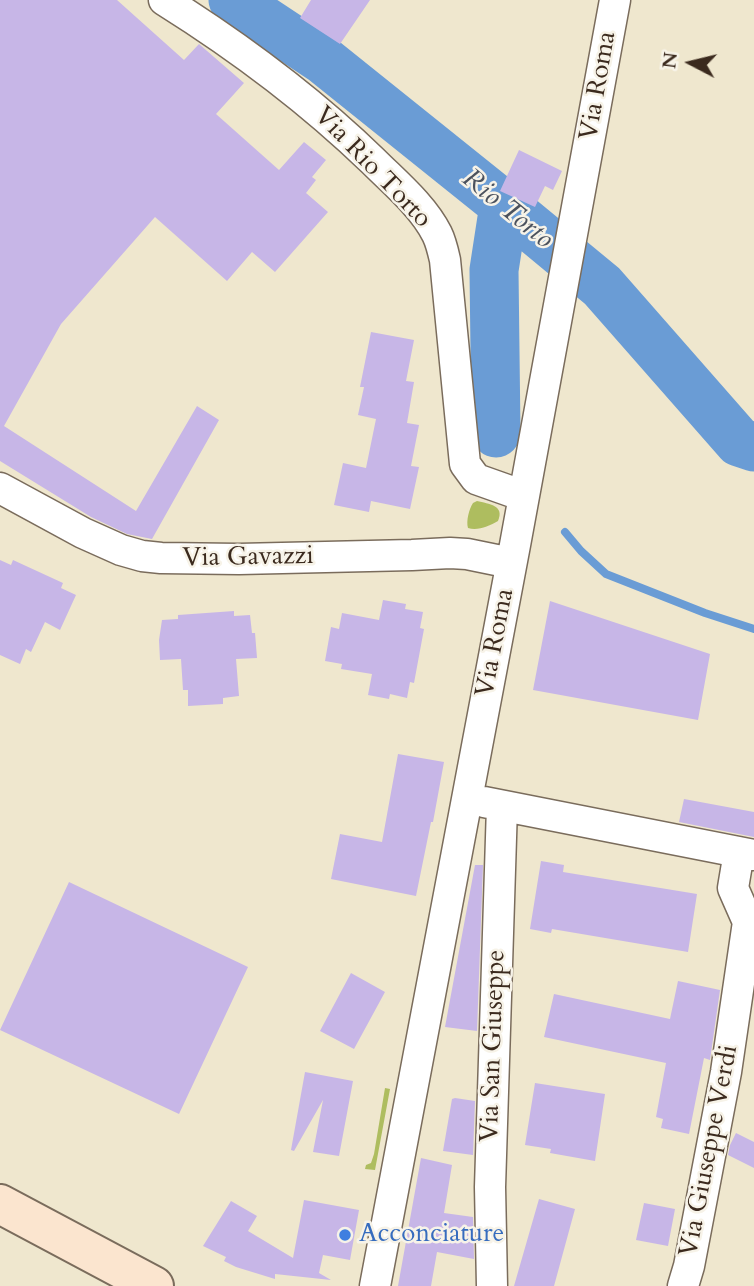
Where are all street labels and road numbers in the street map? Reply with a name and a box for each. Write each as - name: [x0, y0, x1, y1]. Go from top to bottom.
- street label: Via Roma: [574, 29, 624, 143]
- street label: Via Rio Torto: [307, 101, 437, 235]
- street label: Via Gavazzi: [182, 541, 314, 575]
- street label: Via Roma: [470, 586, 522, 700]
- street label: Via San Giuseppe: [475, 949, 513, 1143]
- street label: Via Giuseppe Verdi: [674, 1042, 746, 1260]

